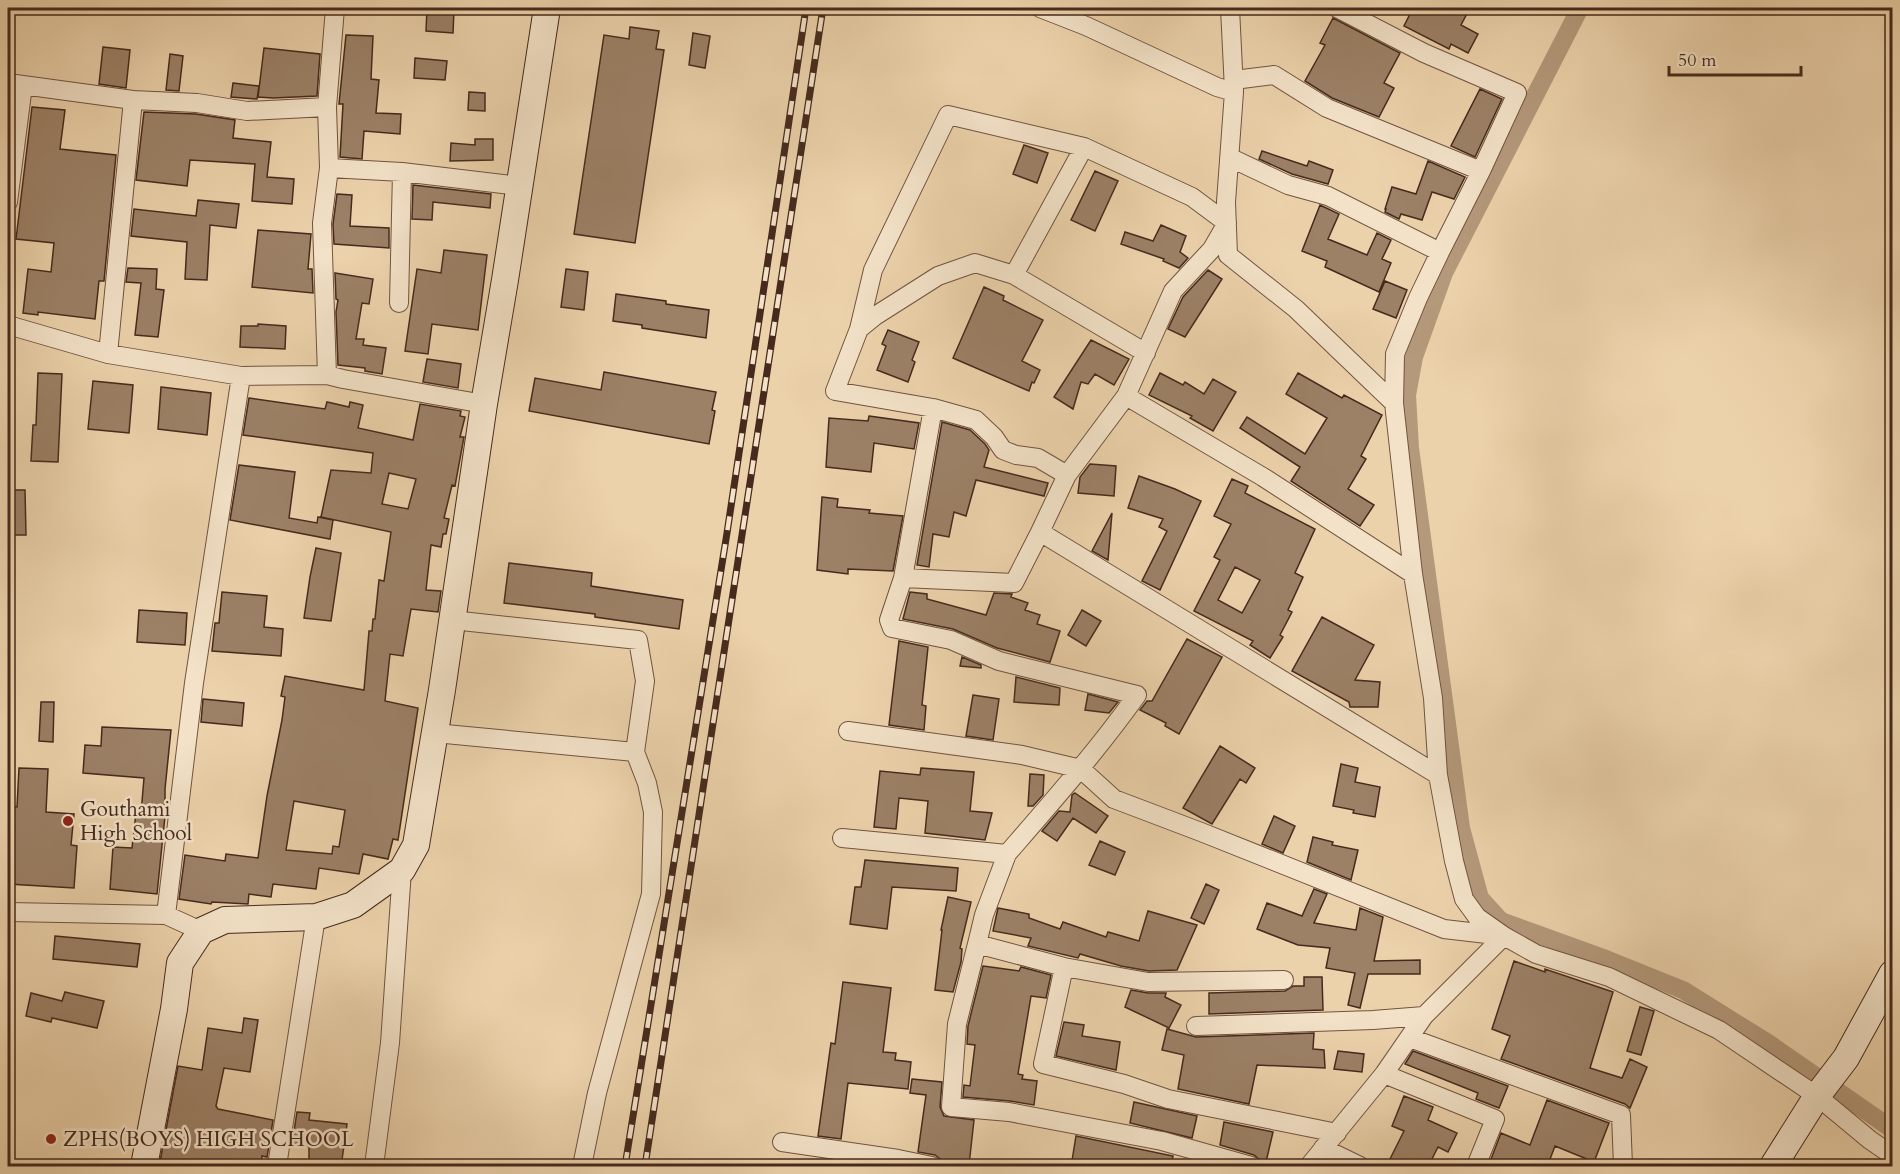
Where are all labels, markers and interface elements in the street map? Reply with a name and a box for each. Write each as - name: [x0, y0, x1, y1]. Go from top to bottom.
- scale bar: [1669, 39, 1801, 77]
- text: 50 m: [1678, 48, 1717, 73]
- place label: Gouthami High School: [80, 795, 192, 848]
- marker: Gouthami High School: [61, 814, 75, 828]
- place label: ZPHS(BOYS) HIGH SCHOOL: [63, 1125, 354, 1154]
- marker: ZPHS(BOYS) HIGH SCHOOL: [44, 1132, 58, 1146]

